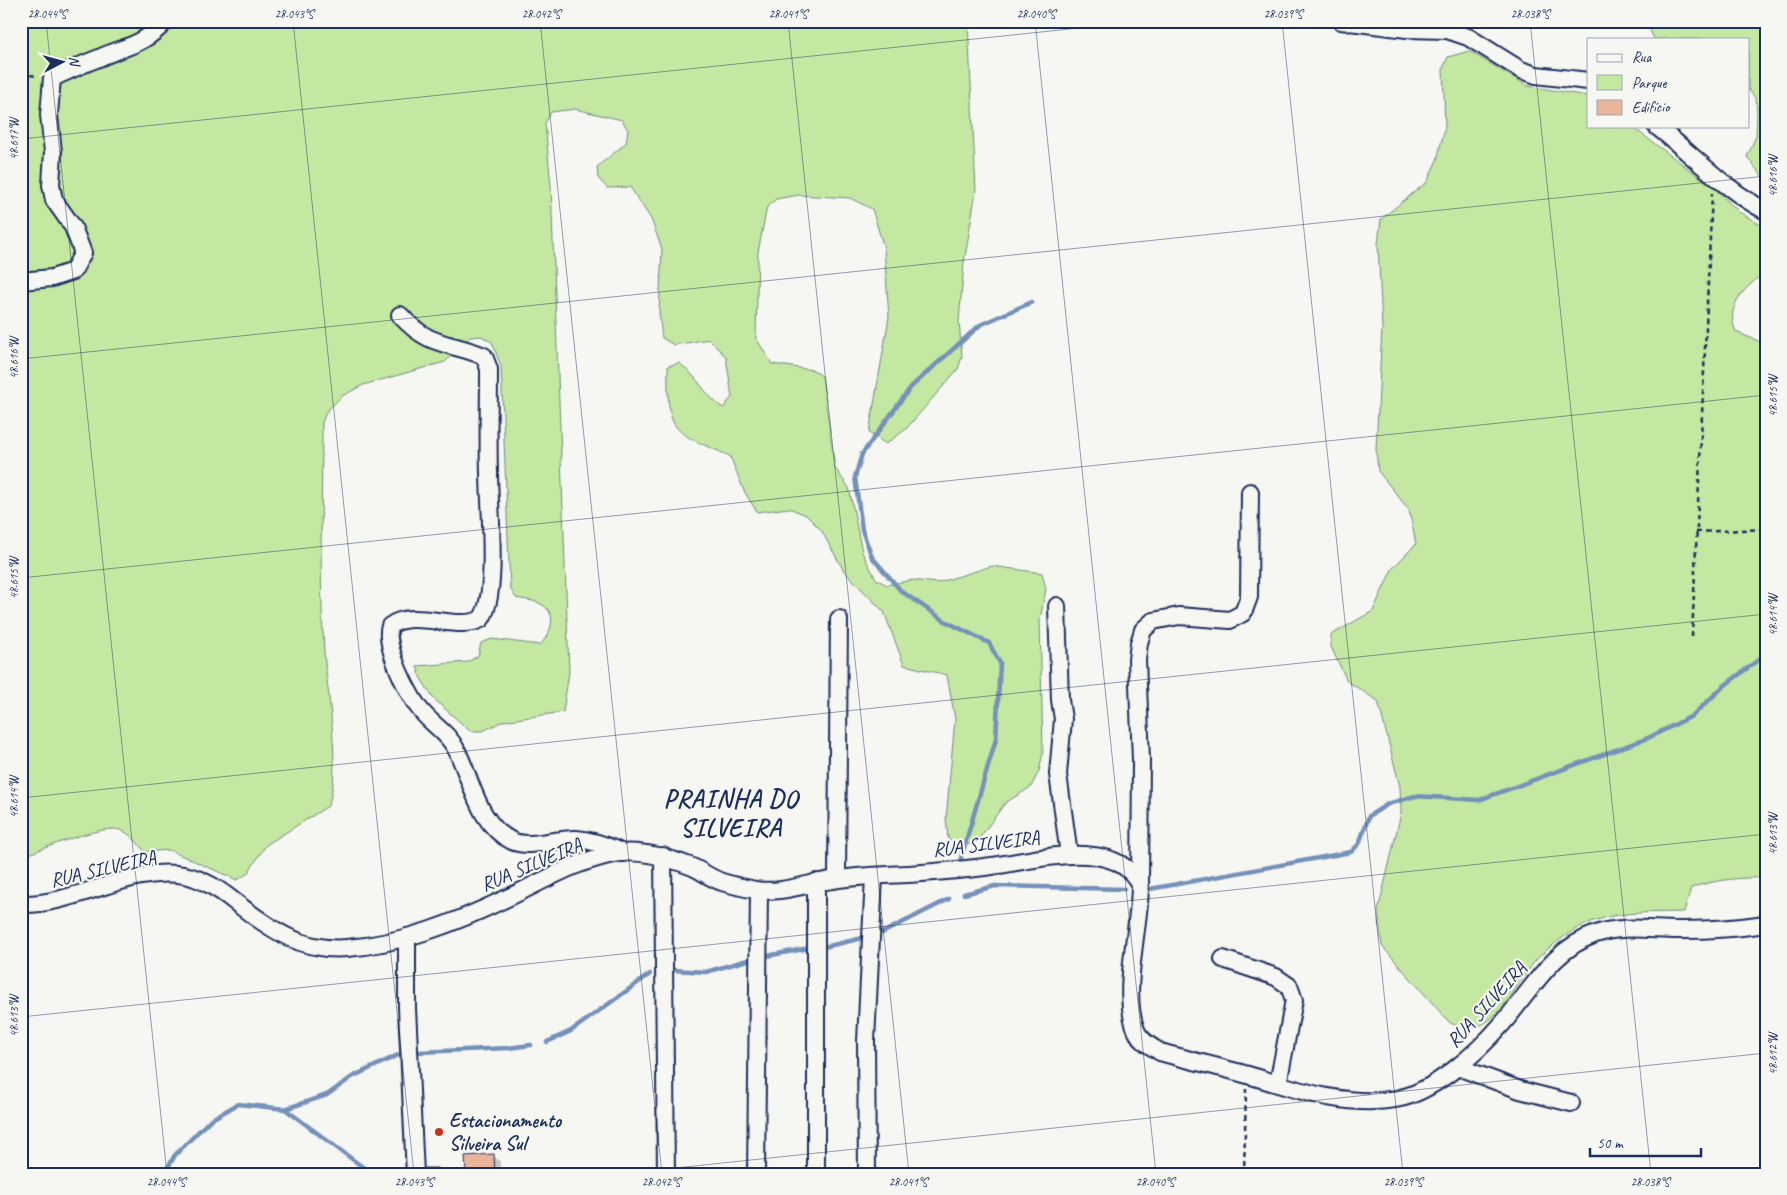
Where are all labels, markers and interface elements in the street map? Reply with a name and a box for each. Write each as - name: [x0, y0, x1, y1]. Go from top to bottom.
- text: 28.044°S: [28, 6, 68, 22]
- text: 28.043°S: [275, 6, 315, 22]
- text: 28.042°S: [522, 6, 562, 22]
- text: 28.041°S: [769, 6, 809, 22]
- text: 28.040°S: [1017, 6, 1057, 22]
- text: 28.039°S: [1264, 6, 1304, 22]
- text: 28.038°S: [1511, 6, 1551, 22]
- north arrow: [38, 38, 88, 88]
- legend: [1587, 38, 1750, 128]
- text: Rua: [1632, 48, 1652, 67]
- text: N: [66, 55, 84, 68]
- text: Parque: [1632, 74, 1668, 93]
- text: Edifício: [1632, 98, 1671, 117]
- text: 48.617°W: [6, 116, 22, 160]
- text: 48.616°W: [1765, 153, 1781, 197]
- text: 48.616°W: [6, 335, 22, 379]
- text: 48.615°W: [1765, 373, 1781, 417]
- text: 48.615°W: [6, 555, 22, 599]
- text: 48.614°W: [1765, 592, 1781, 636]
- text: 48.614°W: [6, 774, 22, 818]
- district label: PRAINHA DO SILVEIRA: [664, 783, 801, 844]
- text: 48.613°W: [1765, 811, 1781, 855]
- street label: RUA SILVEIRA: [931, 824, 1042, 862]
- street label: RUA SILVEIRA: [477, 832, 587, 897]
- street label: RUA SILVEIRA: [48, 844, 159, 893]
- street label: RUA SILVEIRA: [1441, 955, 1532, 1053]
- text: 48.613°W: [6, 993, 22, 1037]
- text: 48.612°W: [1765, 1031, 1781, 1075]
- place label: Estacionamento Silveira Sul: [449, 1108, 563, 1156]
- scale bar: [1590, 1125, 1701, 1157]
- marker: Estacionamento Silveira Sul: [433, 1126, 445, 1138]
- text: 50 m: [1597, 1134, 1624, 1153]
- text: 28.044°S: [147, 1174, 187, 1190]
- text: 28.043°S: [395, 1174, 435, 1190]
- text: 28.042°S: [642, 1174, 682, 1190]
- text: 28.041°S: [889, 1174, 929, 1190]
- text: 28.040°S: [1136, 1174, 1176, 1190]
- text: 28.039°S: [1384, 1174, 1424, 1190]
- text: 28.038°S: [1631, 1174, 1671, 1190]

